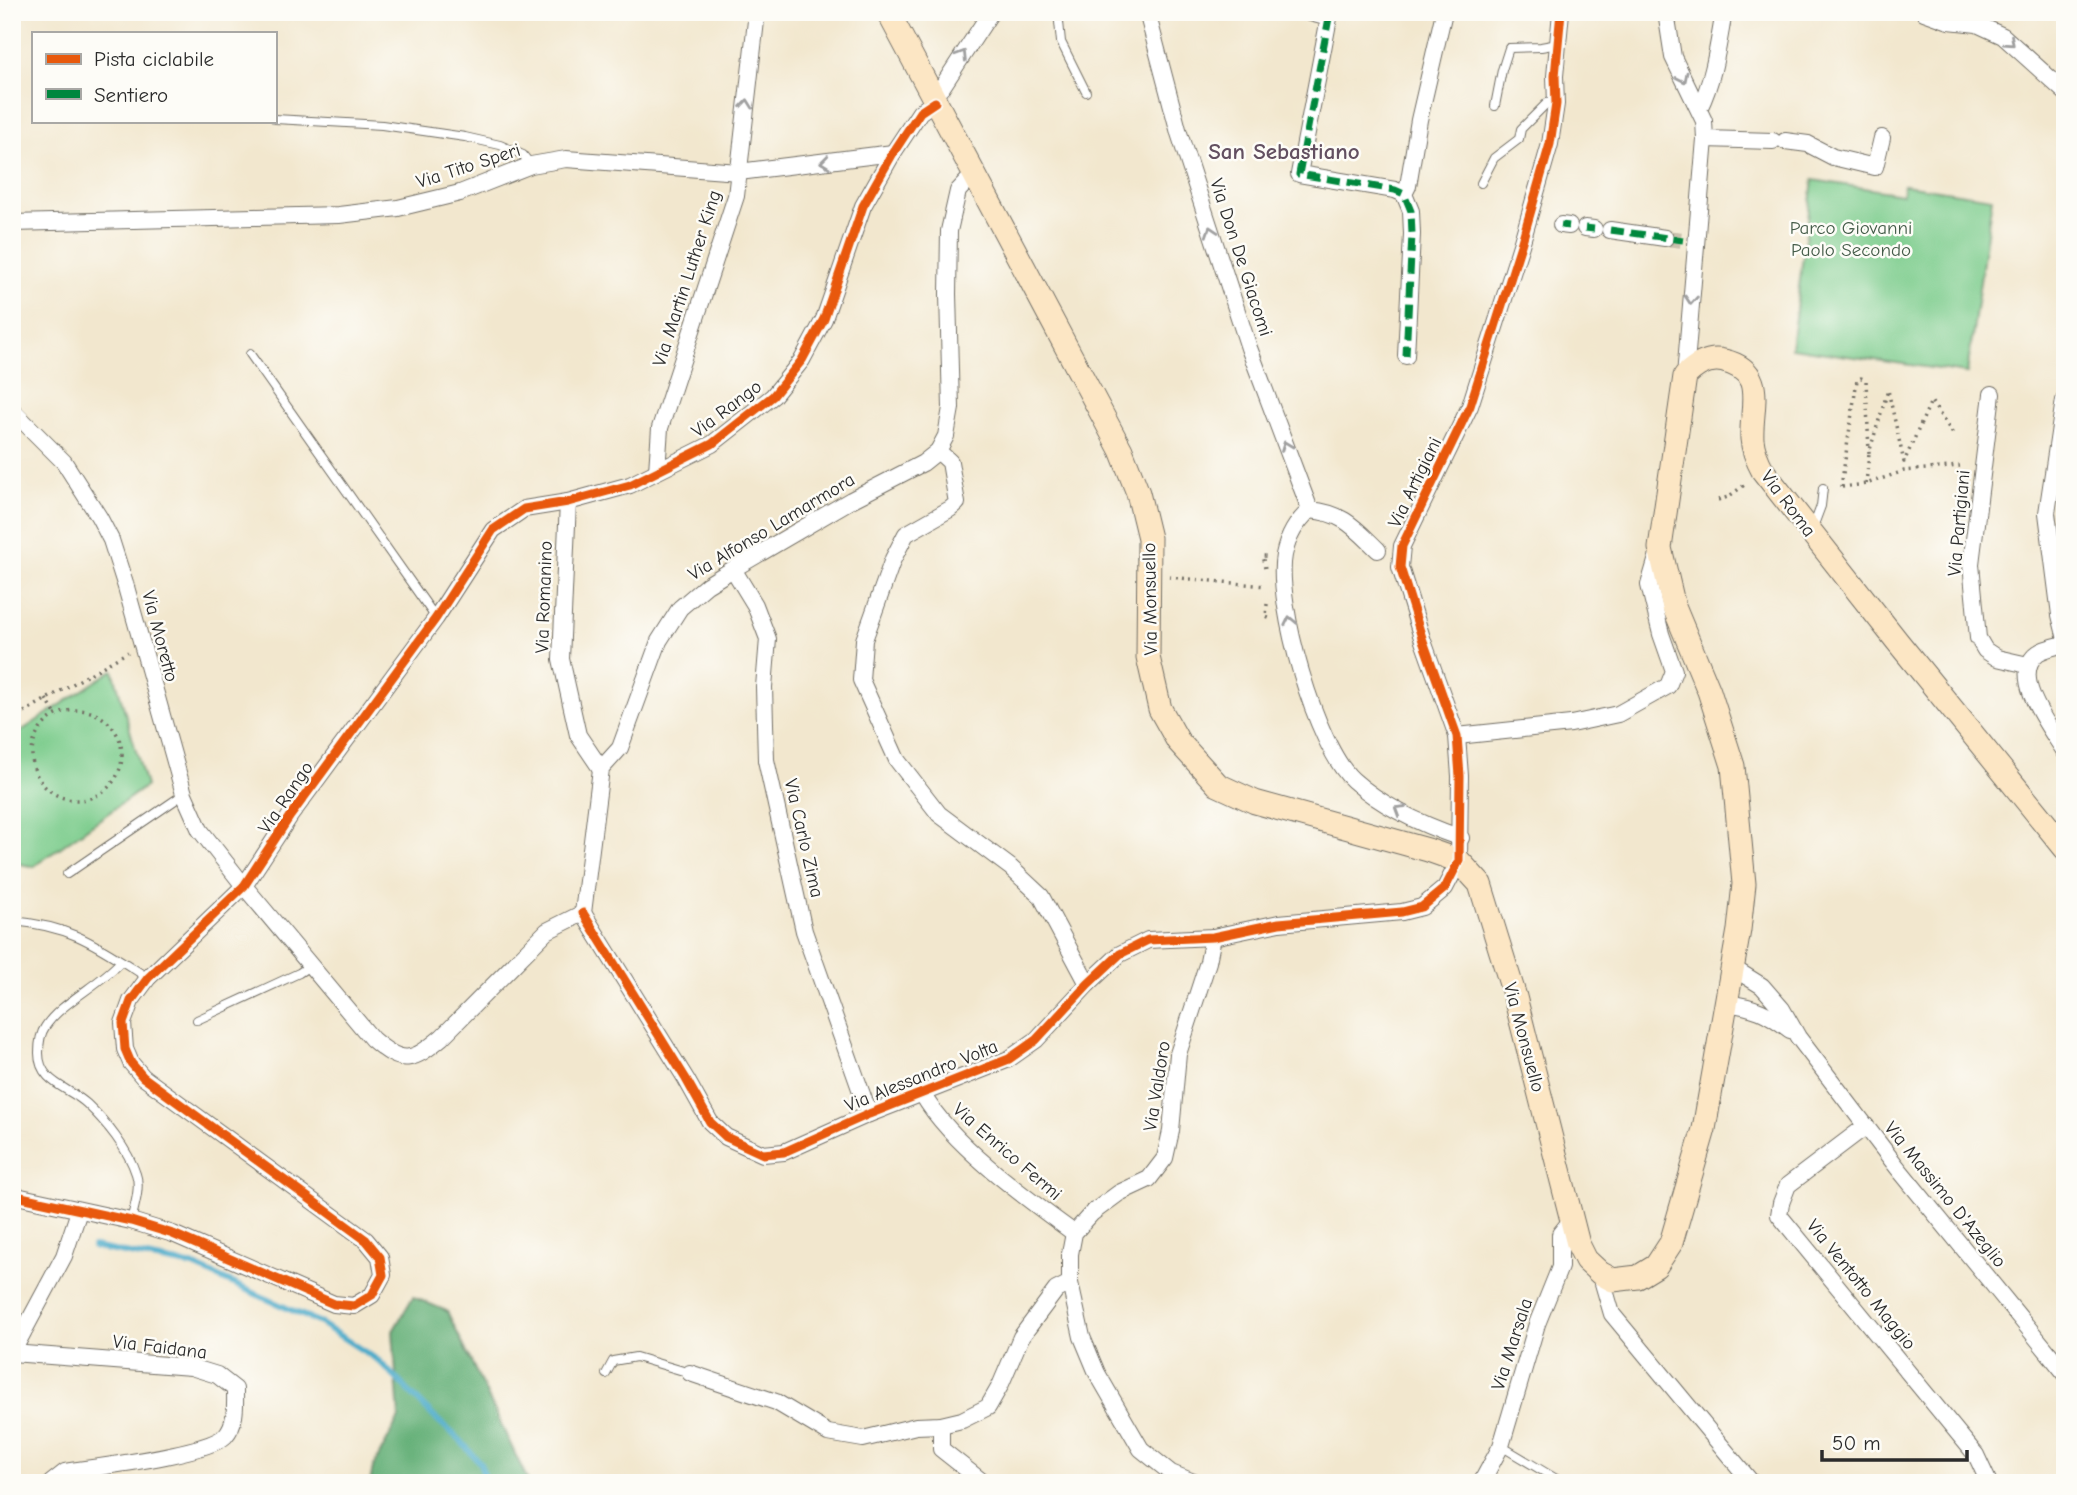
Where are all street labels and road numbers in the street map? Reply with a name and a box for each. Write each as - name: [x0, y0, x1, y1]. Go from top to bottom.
- street label: Via Tito Speri: [413, 139, 523, 193]
- street label: Via Don De Giacomi: [1205, 176, 1277, 339]
- street label: Via Martin Luther King: [648, 187, 726, 369]
- street label: Via Rango: [687, 375, 766, 442]
- street label: Via Artigiani: [1384, 434, 1446, 531]
- street label: Via Roma: [1756, 466, 1820, 541]
- street label: Via Alfonso Lamarmora: [684, 468, 859, 585]
- street label: Via Partigiani: [1943, 469, 1975, 577]
- street label: Via Romanino: [531, 540, 557, 654]
- street label: Via Monsuello: [1138, 542, 1162, 655]
- street label: Via Moretto: [137, 588, 183, 684]
- street label: Via Rango: [254, 757, 318, 838]
- street label: Via Carlo Zima: [780, 777, 828, 900]
- street label: Via Monsuello: [1499, 980, 1549, 1095]
- street label: Via Alessandro Volta: [842, 1035, 1001, 1117]
- street label: Via Valdoro: [1139, 1039, 1175, 1133]
- street label: Via Enrico Fermi: [948, 1099, 1066, 1205]
- street label: Via Massimo D'Azeglio: [1880, 1117, 2011, 1272]
- street label: Via Ventotto Maggio: [1802, 1215, 1921, 1354]
- street label: Via Marsala: [1487, 1295, 1537, 1393]
- street label: Via Faidana: [111, 1330, 208, 1364]

